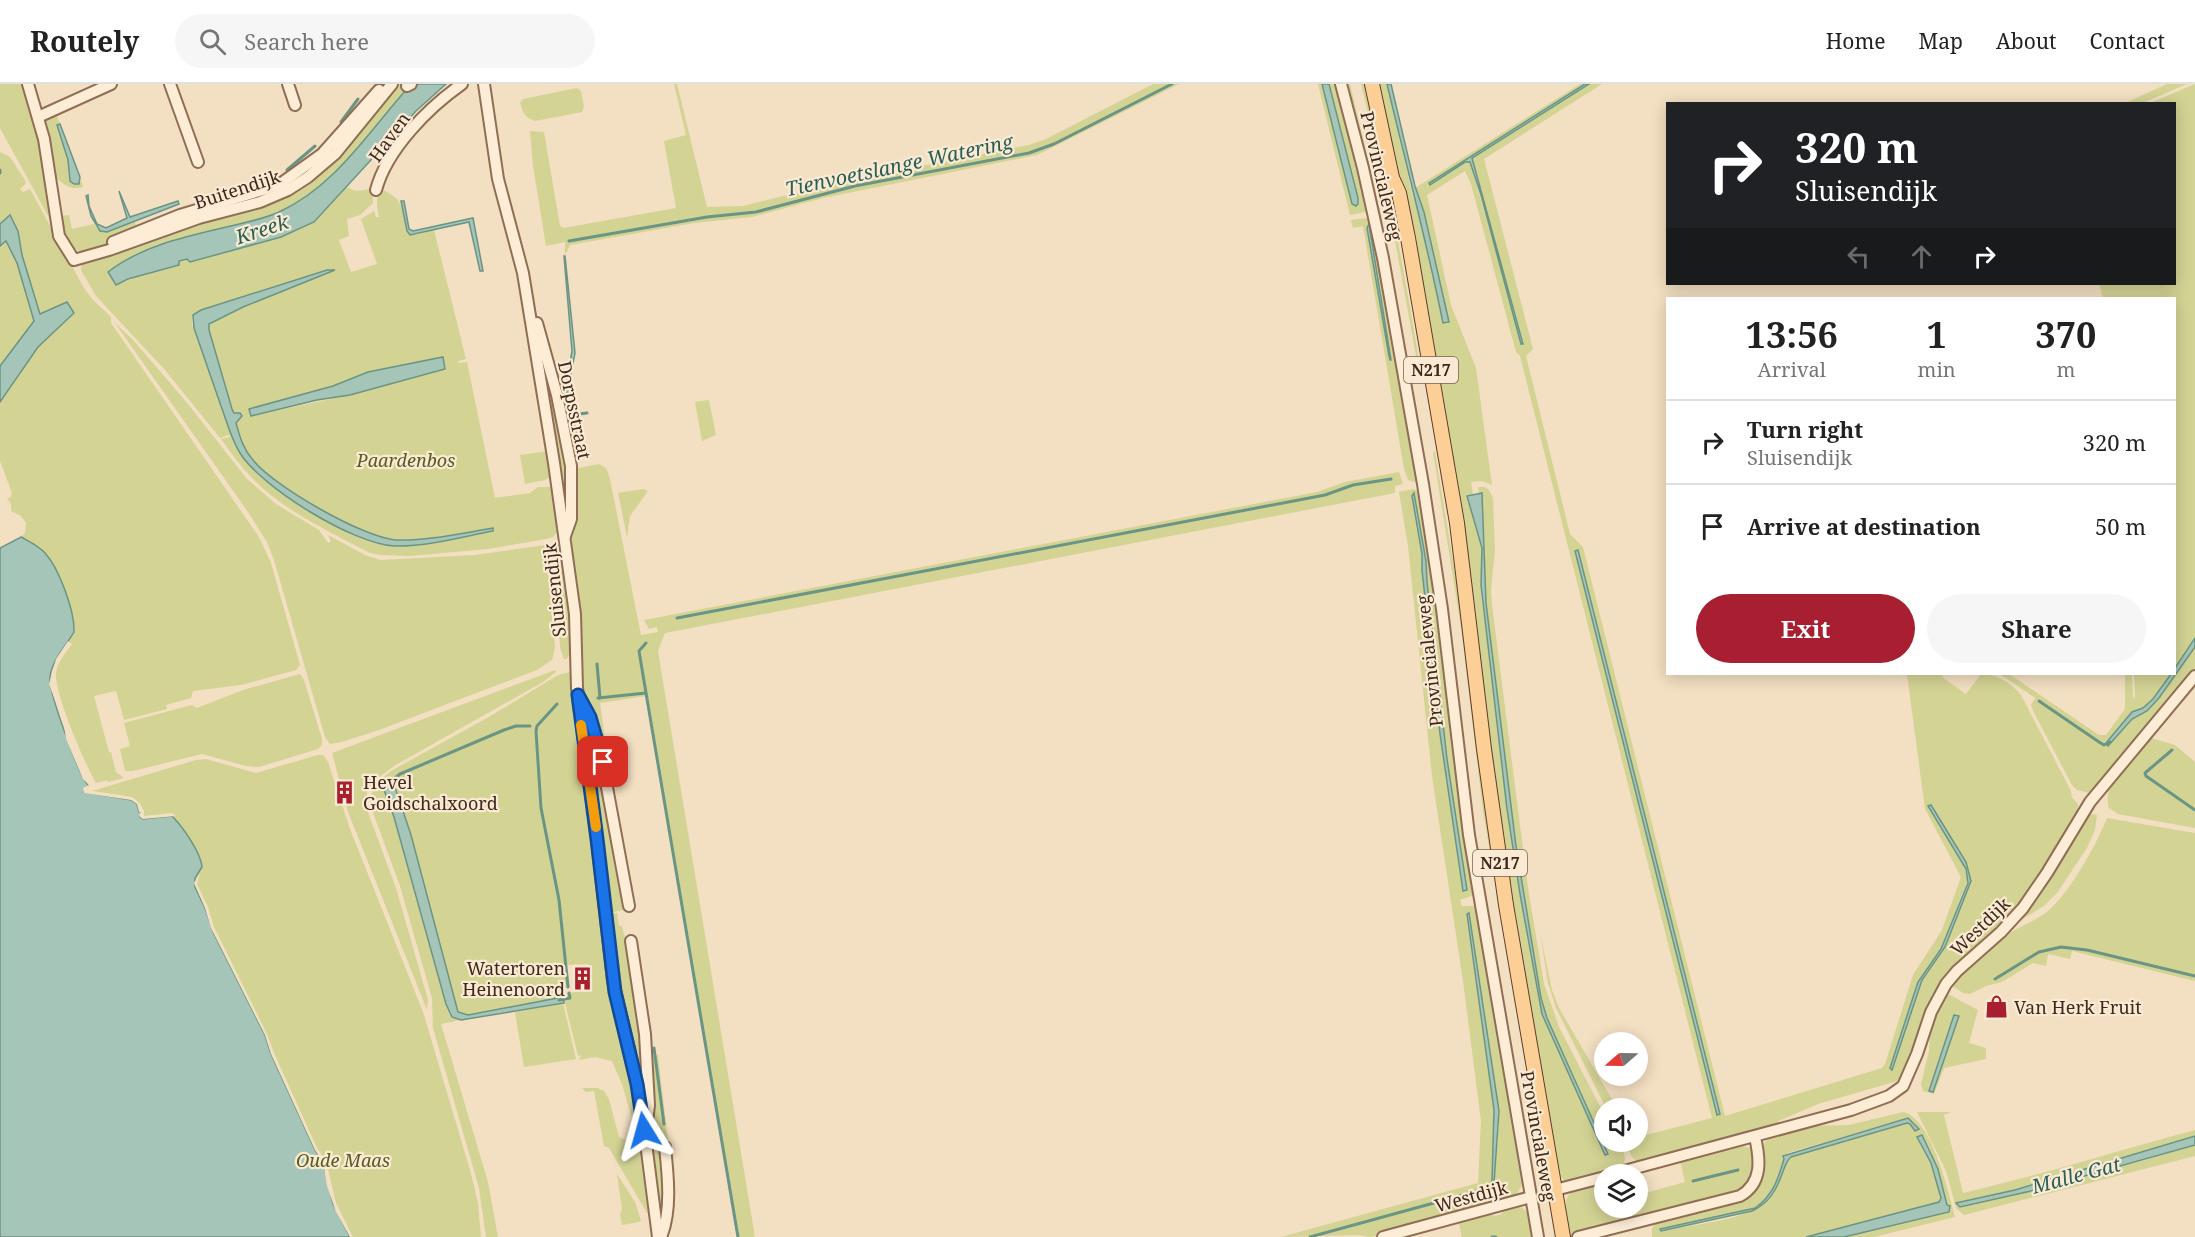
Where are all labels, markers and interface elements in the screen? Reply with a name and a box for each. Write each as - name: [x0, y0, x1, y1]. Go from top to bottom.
- search box: [175, 14, 595, 68]
- text: Routely: [30, 22, 139, 60]
- icon: search: [196, 25, 229, 58]
- text: Search here: [244, 26, 369, 56]
- text: Home: [1826, 27, 1886, 55]
- text: Map: [1919, 27, 1963, 55]
- text: About: [1996, 27, 2057, 55]
- text: Contact: [2090, 27, 2165, 55]
- street label: Haven: [363, 107, 415, 167]
- street label: Provincialeweg: [1355, 109, 1409, 243]
- text: 320 m: [1795, 118, 1919, 175]
- icon: right: [1696, 126, 1774, 204]
- water label: Tienvoetslange Watering: [783, 127, 1016, 202]
- street label: Buitendijk: [191, 164, 284, 214]
- text: Sluisendijk: [1795, 172, 1937, 209]
- water label: Kreek: [231, 208, 292, 251]
- icon: left: [1842, 240, 1875, 273]
- icon: ahead: [1905, 240, 1938, 273]
- icon: right: [1968, 240, 2001, 273]
- text: 13:56: [1746, 310, 1838, 359]
- text: 1: [1926, 310, 1947, 359]
- text: 370: [2035, 310, 2096, 359]
- text: Arrival: [1758, 356, 1826, 383]
- text: min: [1918, 356, 1956, 383]
- text: m: [2056, 356, 2075, 383]
- road number: N217: [1404, 357, 1458, 383]
- street label: Dorpsstraat: [553, 358, 597, 462]
- text: Turn right: [1747, 414, 1863, 444]
- icon: right: [1696, 426, 1729, 459]
- text: 320 m: [2083, 427, 2146, 457]
- text: Sluisendijk: [1747, 444, 1852, 471]
- park label: Paardenbos: [356, 448, 455, 472]
- icon: arrive: [1696, 510, 1729, 543]
- text: Arrive at destination: [1747, 511, 1981, 541]
- text: 50 m: [2095, 511, 2146, 541]
- street label: Sluisendijk: [537, 541, 571, 638]
- street label: Provincialeweg: [1410, 594, 1448, 728]
- button: Exit: [1696, 594, 1915, 663]
- button: Share: [1927, 594, 2146, 663]
- pin: [577, 736, 628, 787]
- icon: arrive: [586, 745, 619, 778]
- place label: Hevel Goidschalxoord: [363, 770, 498, 815]
- building icon: Hevel Goidschalxoord: [332, 779, 358, 805]
- road number: N217: [1473, 850, 1527, 876]
- street label: Westdijk: [1945, 891, 2016, 961]
- place label: Watertoren Heinenoord: [462, 956, 565, 1001]
- building icon: Watertoren Heinenoord: [570, 965, 596, 991]
- shop icon: Van Herk Fruit: [1983, 994, 2009, 1020]
- place label: Van Herk Fruit: [2014, 995, 2142, 1019]
- north arrow: [1594, 1032, 1648, 1086]
- map controls: [1594, 1032, 1648, 1218]
- street label: Provincialeweg: [1516, 1069, 1562, 1204]
- position arrow: [612, 1098, 676, 1162]
- button: sound: [1594, 1098, 1648, 1152]
- park label: Oude Maas: [296, 1148, 390, 1172]
- water label: Malle Gat: [2028, 1150, 2124, 1200]
- button: layers: [1594, 1164, 1648, 1218]
- street label: Westdijk: [1432, 1175, 1511, 1217]

